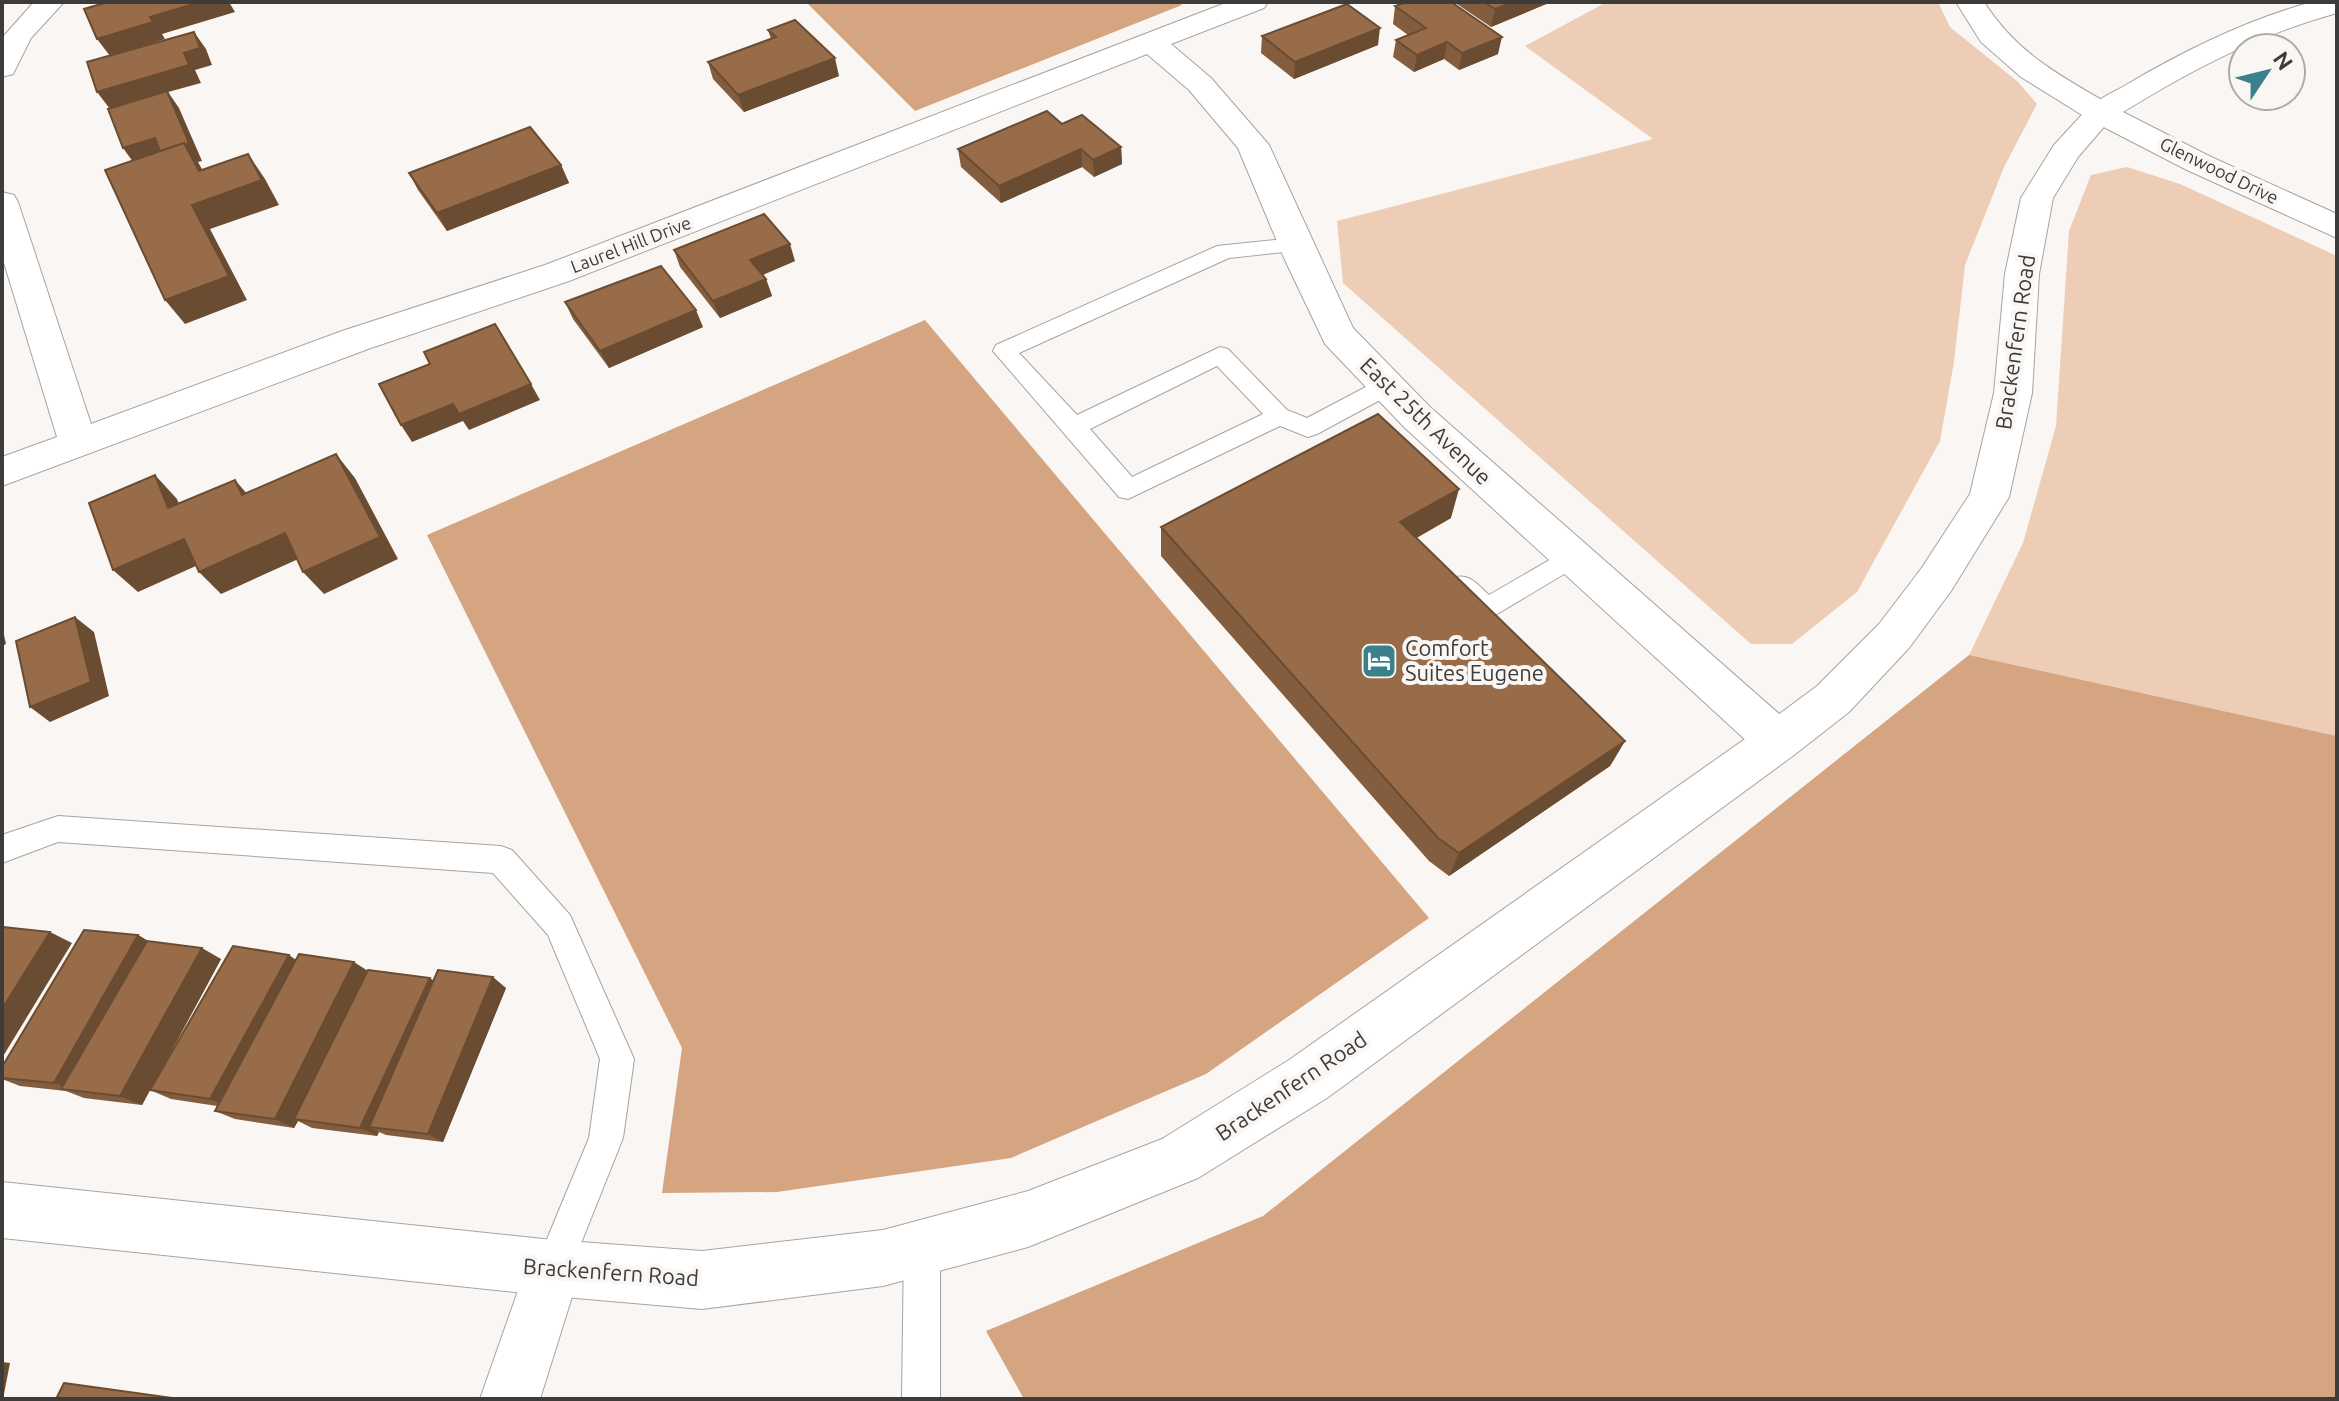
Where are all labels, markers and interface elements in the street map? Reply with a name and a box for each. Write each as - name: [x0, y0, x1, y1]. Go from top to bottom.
- north arrow: [2227, 32, 2307, 112]
- text: N: [2269, 46, 2299, 74]
- street label: Glenwood Drive: [2157, 133, 2282, 207]
- street label: Laurel Hill Drive: [568, 212, 694, 276]
- street label: Brackenfern Road: [1990, 253, 2039, 431]
- street label: East 25th Avenue: [1356, 352, 1497, 489]
- place label: Comfort Suites Eugene: [1405, 635, 1544, 685]
- hotel icon: Comfort Suites Eugene: [1360, 642, 1398, 680]
- street label: Brackenfern Road: [1211, 1026, 1371, 1145]
- street label: Brackenfern Road: [522, 1253, 700, 1290]

